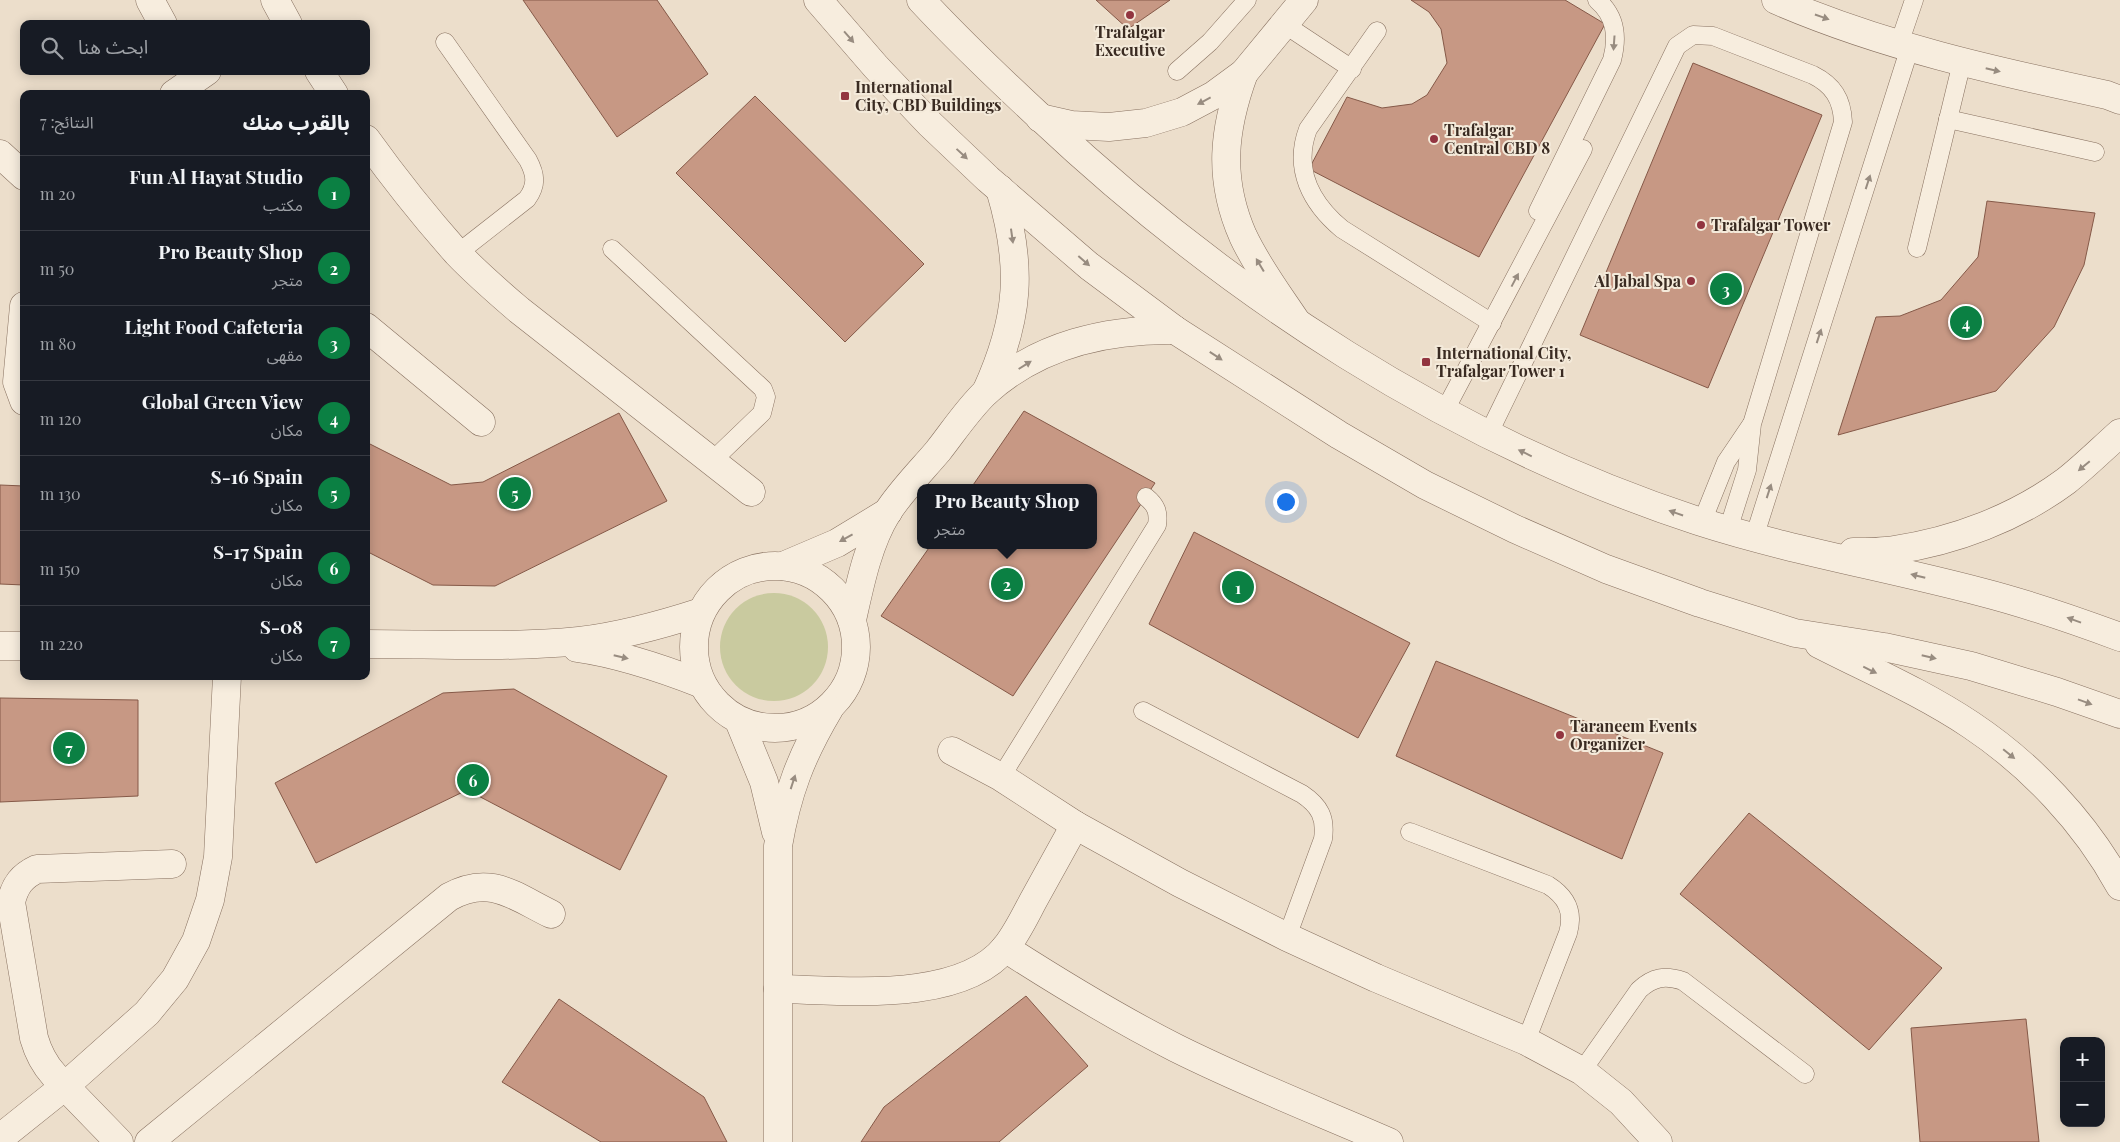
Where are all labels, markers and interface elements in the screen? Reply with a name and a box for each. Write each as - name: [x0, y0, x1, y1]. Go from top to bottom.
- marker: Trafalgar Executive: [1124, 9, 1136, 21]
- one-way arrow: [1814, 14, 1829, 21]
- search box: [20, 20, 370, 75]
- place label: Trafalgar Executive: [1095, 21, 1165, 60]
- one-way arrow: [844, 30, 855, 43]
- text: ابحث هنا: [78, 33, 148, 59]
- icon: search: [38, 34, 66, 62]
- one-way arrow: [1610, 35, 1618, 51]
- one-way arrow: [1986, 66, 2001, 74]
- place label: International City, CBD Buildings: [855, 76, 1002, 115]
- marker: International City, CBD Buildings: [839, 90, 851, 102]
- one-way arrow: [1197, 97, 1211, 105]
- text: بالقرب منك: [243, 107, 350, 135]
- text: النتائج: 7: [40, 111, 94, 132]
- place label: Trafalgar Central CBD 8: [1444, 119, 1550, 158]
- marker: Trafalgar Central CBD 8: [1428, 133, 1440, 145]
- one-way arrow: [955, 148, 967, 160]
- text: Fun Al Hayat Studio: [129, 163, 303, 189]
- one-way arrow: [1865, 174, 1872, 189]
- text: 20 m: [40, 183, 75, 204]
- text: 1: [331, 183, 337, 204]
- text: مكتب: [263, 194, 303, 215]
- place label: Trafalgar Tower: [1711, 214, 1831, 235]
- marker: Trafalgar Tower: [1695, 219, 1707, 231]
- one-way arrow: [1008, 228, 1016, 244]
- text: Pro Beauty Shop: [158, 238, 303, 264]
- one-way arrow: [1077, 256, 1090, 267]
- text: 50 m: [40, 258, 74, 279]
- text: 2: [330, 258, 338, 279]
- one-way arrow: [1256, 259, 1265, 272]
- text: متجر: [272, 269, 303, 290]
- place label: Al Jabal Spa: [1593, 270, 1682, 291]
- pin: 3: [1710, 270, 1742, 308]
- one-way arrow: [1511, 273, 1519, 287]
- marker: Al Jabal Spa: [1685, 275, 1697, 287]
- pin: 4: [1950, 303, 1982, 341]
- text: Light Food Cafeteria: [124, 313, 303, 339]
- one-way arrow: [1815, 329, 1823, 344]
- text: 80 m: [40, 333, 76, 354]
- text: 3: [330, 333, 338, 354]
- place label: International City, Trafalgar Tower 1: [1436, 342, 1571, 381]
- text: مقهى: [267, 344, 303, 365]
- one-way arrow: [1209, 352, 1222, 361]
- marker: International City, Trafalgar Tower 1: [1420, 356, 1432, 368]
- one-way arrow: [1018, 361, 1031, 370]
- text: Global Green View: [142, 388, 303, 414]
- text: 120 m: [40, 408, 81, 429]
- text: 4: [330, 408, 338, 429]
- text: مكان: [271, 419, 303, 440]
- one-way arrow: [1518, 449, 1532, 457]
- one-way arrow: [2079, 460, 2091, 472]
- text: S-16 Spain: [211, 463, 303, 489]
- pin: 5: [499, 474, 531, 512]
- text: 130 m: [40, 483, 81, 504]
- text: 5: [330, 483, 338, 504]
- popup: [917, 484, 1097, 549]
- one-way arrow: [1766, 484, 1773, 499]
- text: Pro Beauty Shop: [935, 487, 1079, 513]
- your location: [1273, 489, 1299, 515]
- text: مكان: [271, 494, 303, 515]
- one-way arrow: [1668, 509, 1683, 517]
- text: متجر: [935, 518, 966, 539]
- one-way arrow: [839, 534, 854, 542]
- text: S-17 Spain: [213, 538, 303, 564]
- text: 150 m: [40, 558, 80, 579]
- text: 6: [330, 558, 339, 579]
- pin: 2: [991, 565, 1023, 603]
- pin: 1: [1222, 568, 1254, 606]
- text: مكان: [271, 569, 303, 590]
- one-way arrow: [1910, 572, 1925, 580]
- text: S-08: [260, 613, 303, 639]
- one-way arrow: [2066, 616, 2081, 624]
- text: 220 m: [40, 633, 83, 654]
- text: 7: [330, 633, 338, 654]
- text: مكان: [271, 644, 303, 665]
- one-way arrow: [614, 653, 629, 661]
- one-way arrow: [1922, 653, 1937, 661]
- one-way arrow: [1863, 666, 1877, 674]
- one-way arrow: [2078, 699, 2093, 706]
- place label: Taraneem Events Organizer: [1570, 715, 1697, 754]
- pin: 7: [53, 729, 85, 767]
- marker: Taraneem Events Organizer: [1554, 729, 1566, 741]
- one-way arrow: [2002, 748, 2015, 759]
- pin: 6: [457, 761, 489, 799]
- one-way arrow: [790, 774, 797, 789]
- map controls: [2060, 1037, 2105, 1127]
- button: +: [2060, 1037, 2105, 1082]
- button: −: [2060, 1082, 2105, 1127]

